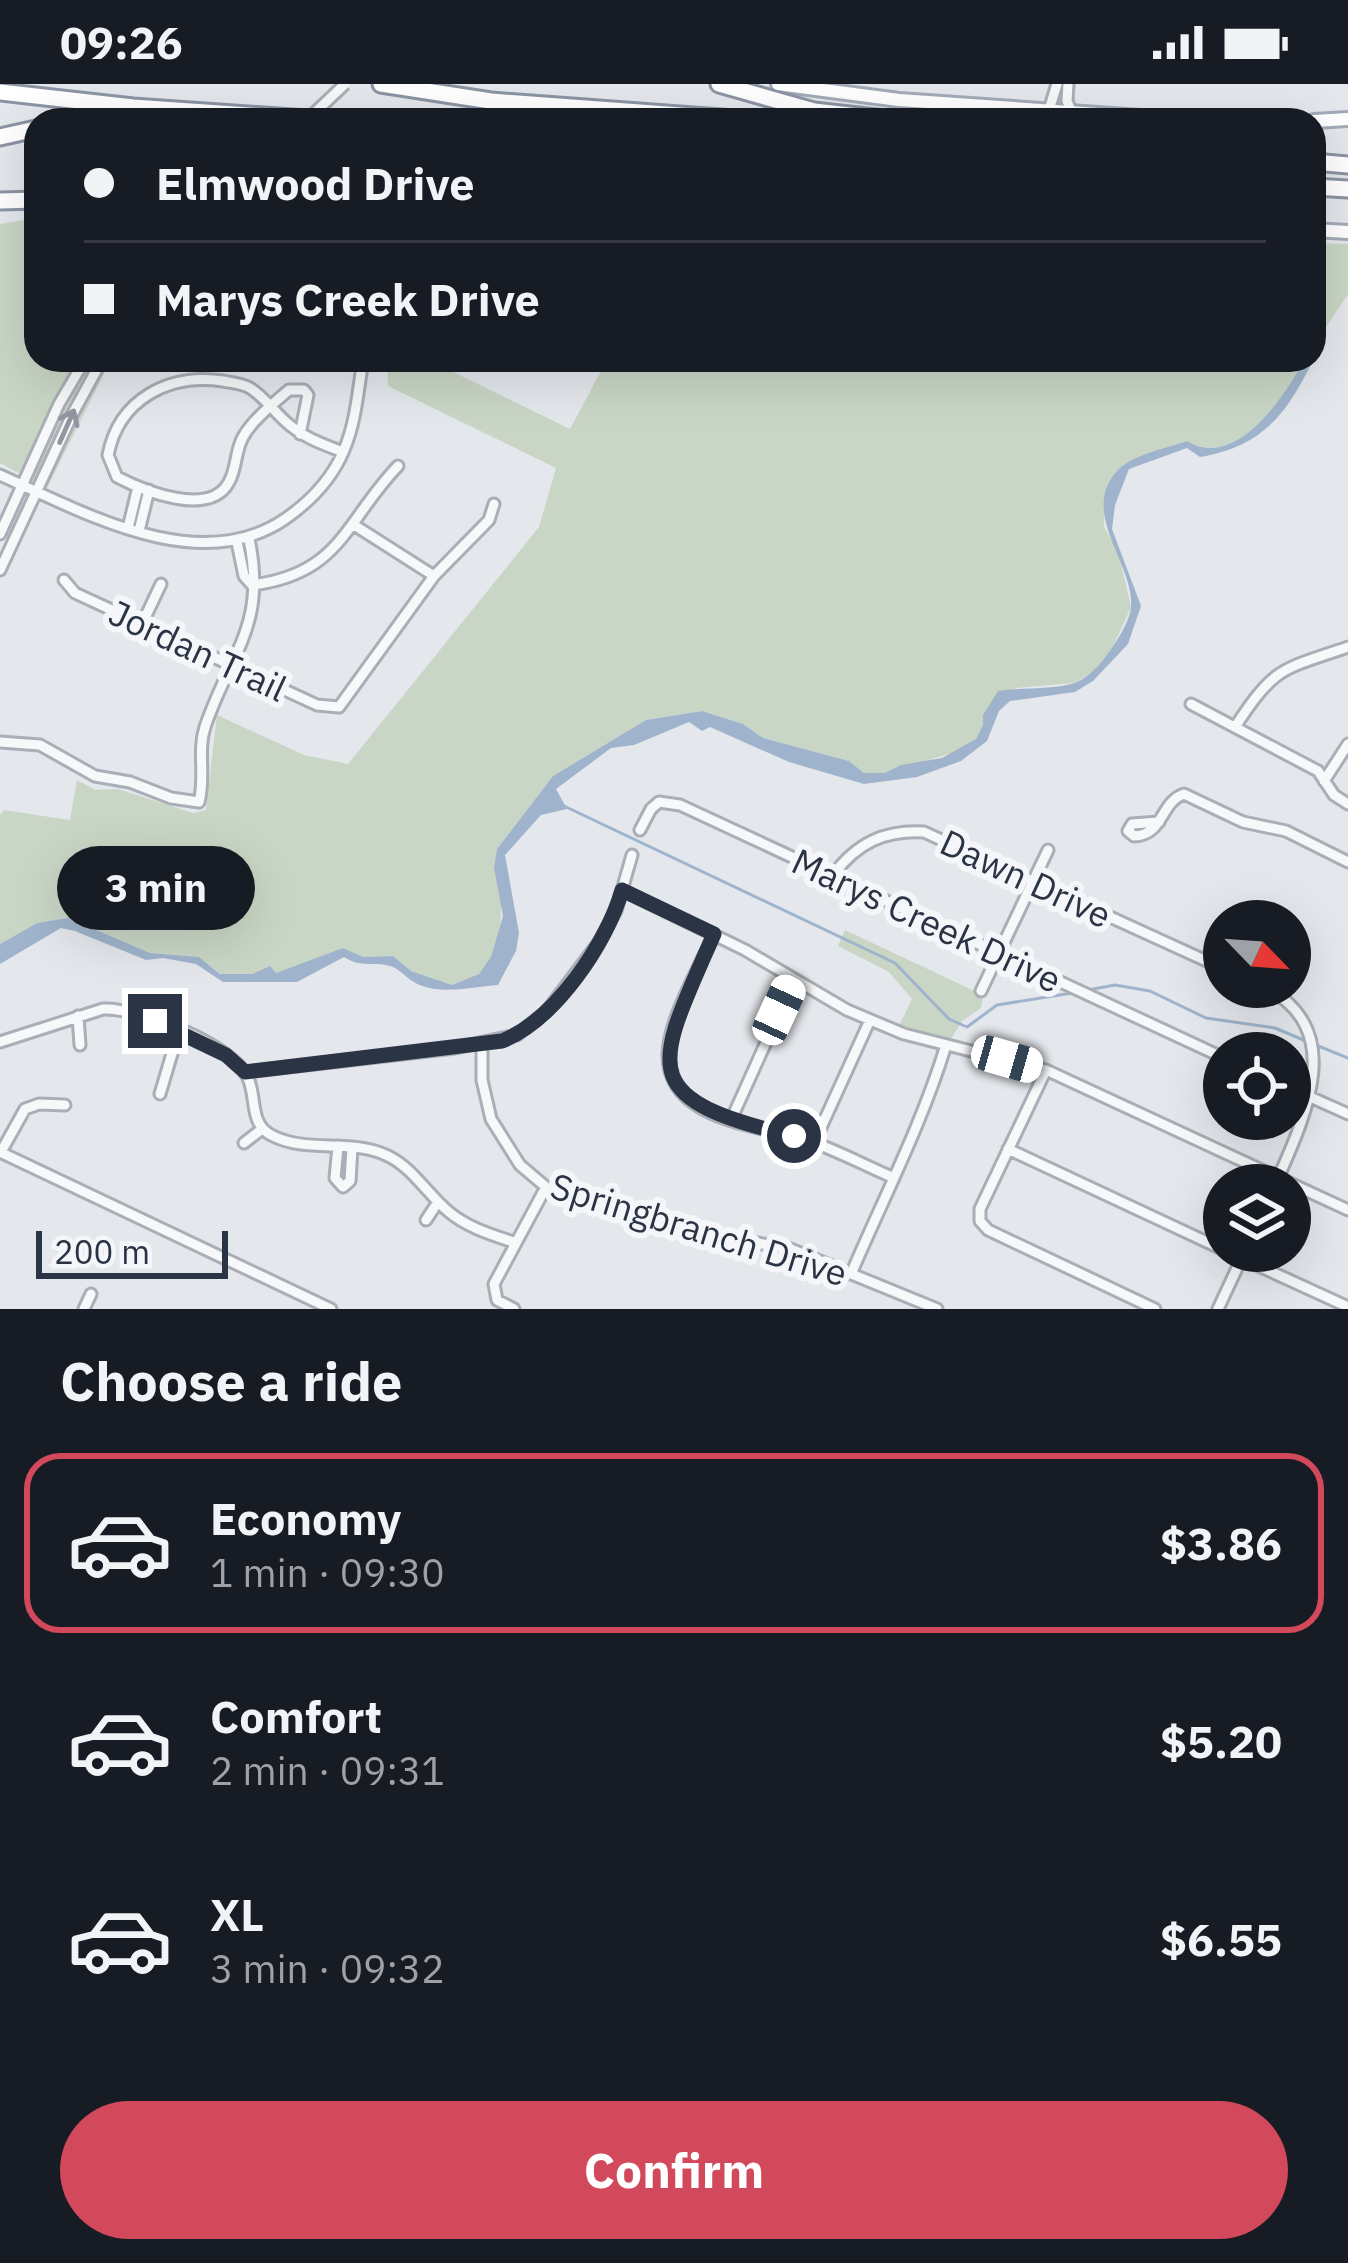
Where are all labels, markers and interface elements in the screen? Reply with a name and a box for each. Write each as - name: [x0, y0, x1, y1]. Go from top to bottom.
- text: 09:26: [60, 13, 183, 71]
- text: Elmwood Drive: [156, 154, 475, 212]
- text: Marys Creek Drive: [156, 270, 540, 328]
- one-way arrow: [58, 409, 80, 445]
- street label: Jordan Trail: [102, 588, 294, 712]
- street label: Dawn Drive: [933, 818, 1119, 938]
- street label: Marys Creek Drive: [785, 837, 1069, 1003]
- callout: 3 min: [56, 847, 254, 931]
- text: 3 min: [105, 862, 207, 913]
- north arrow: [1203, 900, 1311, 1008]
- map controls: [1203, 900, 1311, 1272]
- car: [747, 970, 811, 1050]
- route end: [128, 994, 182, 1048]
- car: [967, 1032, 1047, 1086]
- button: locate: [1203, 1032, 1311, 1140]
- route start: [767, 1109, 821, 1163]
- street label: Springbranch Drive: [545, 1162, 853, 1296]
- button: layers: [1203, 1164, 1311, 1272]
- scale bar: [36, 1225, 228, 1278]
- text: 200 m: [54, 1230, 150, 1273]
- text: Choose a ride: [60, 1346, 402, 1416]
- icon: car: [66, 1489, 174, 1597]
- text: Economy: [210, 1489, 401, 1547]
- text: $3.86: [1160, 1514, 1282, 1572]
- text: 1 min · 09:30: [210, 1547, 445, 1598]
- icon: car: [66, 1687, 174, 1795]
- text: Comfort: [210, 1687, 382, 1745]
- text: $5.20: [1160, 1712, 1282, 1770]
- text: 2 min · 09:31: [210, 1745, 445, 1796]
- icon: car: [66, 1885, 174, 1993]
- text: XL: [210, 1885, 264, 1943]
- text: $6.55: [1160, 1910, 1282, 1968]
- text: 3 min · 09:32: [210, 1943, 445, 1994]
- button: Confirm: [60, 2101, 1288, 2239]

